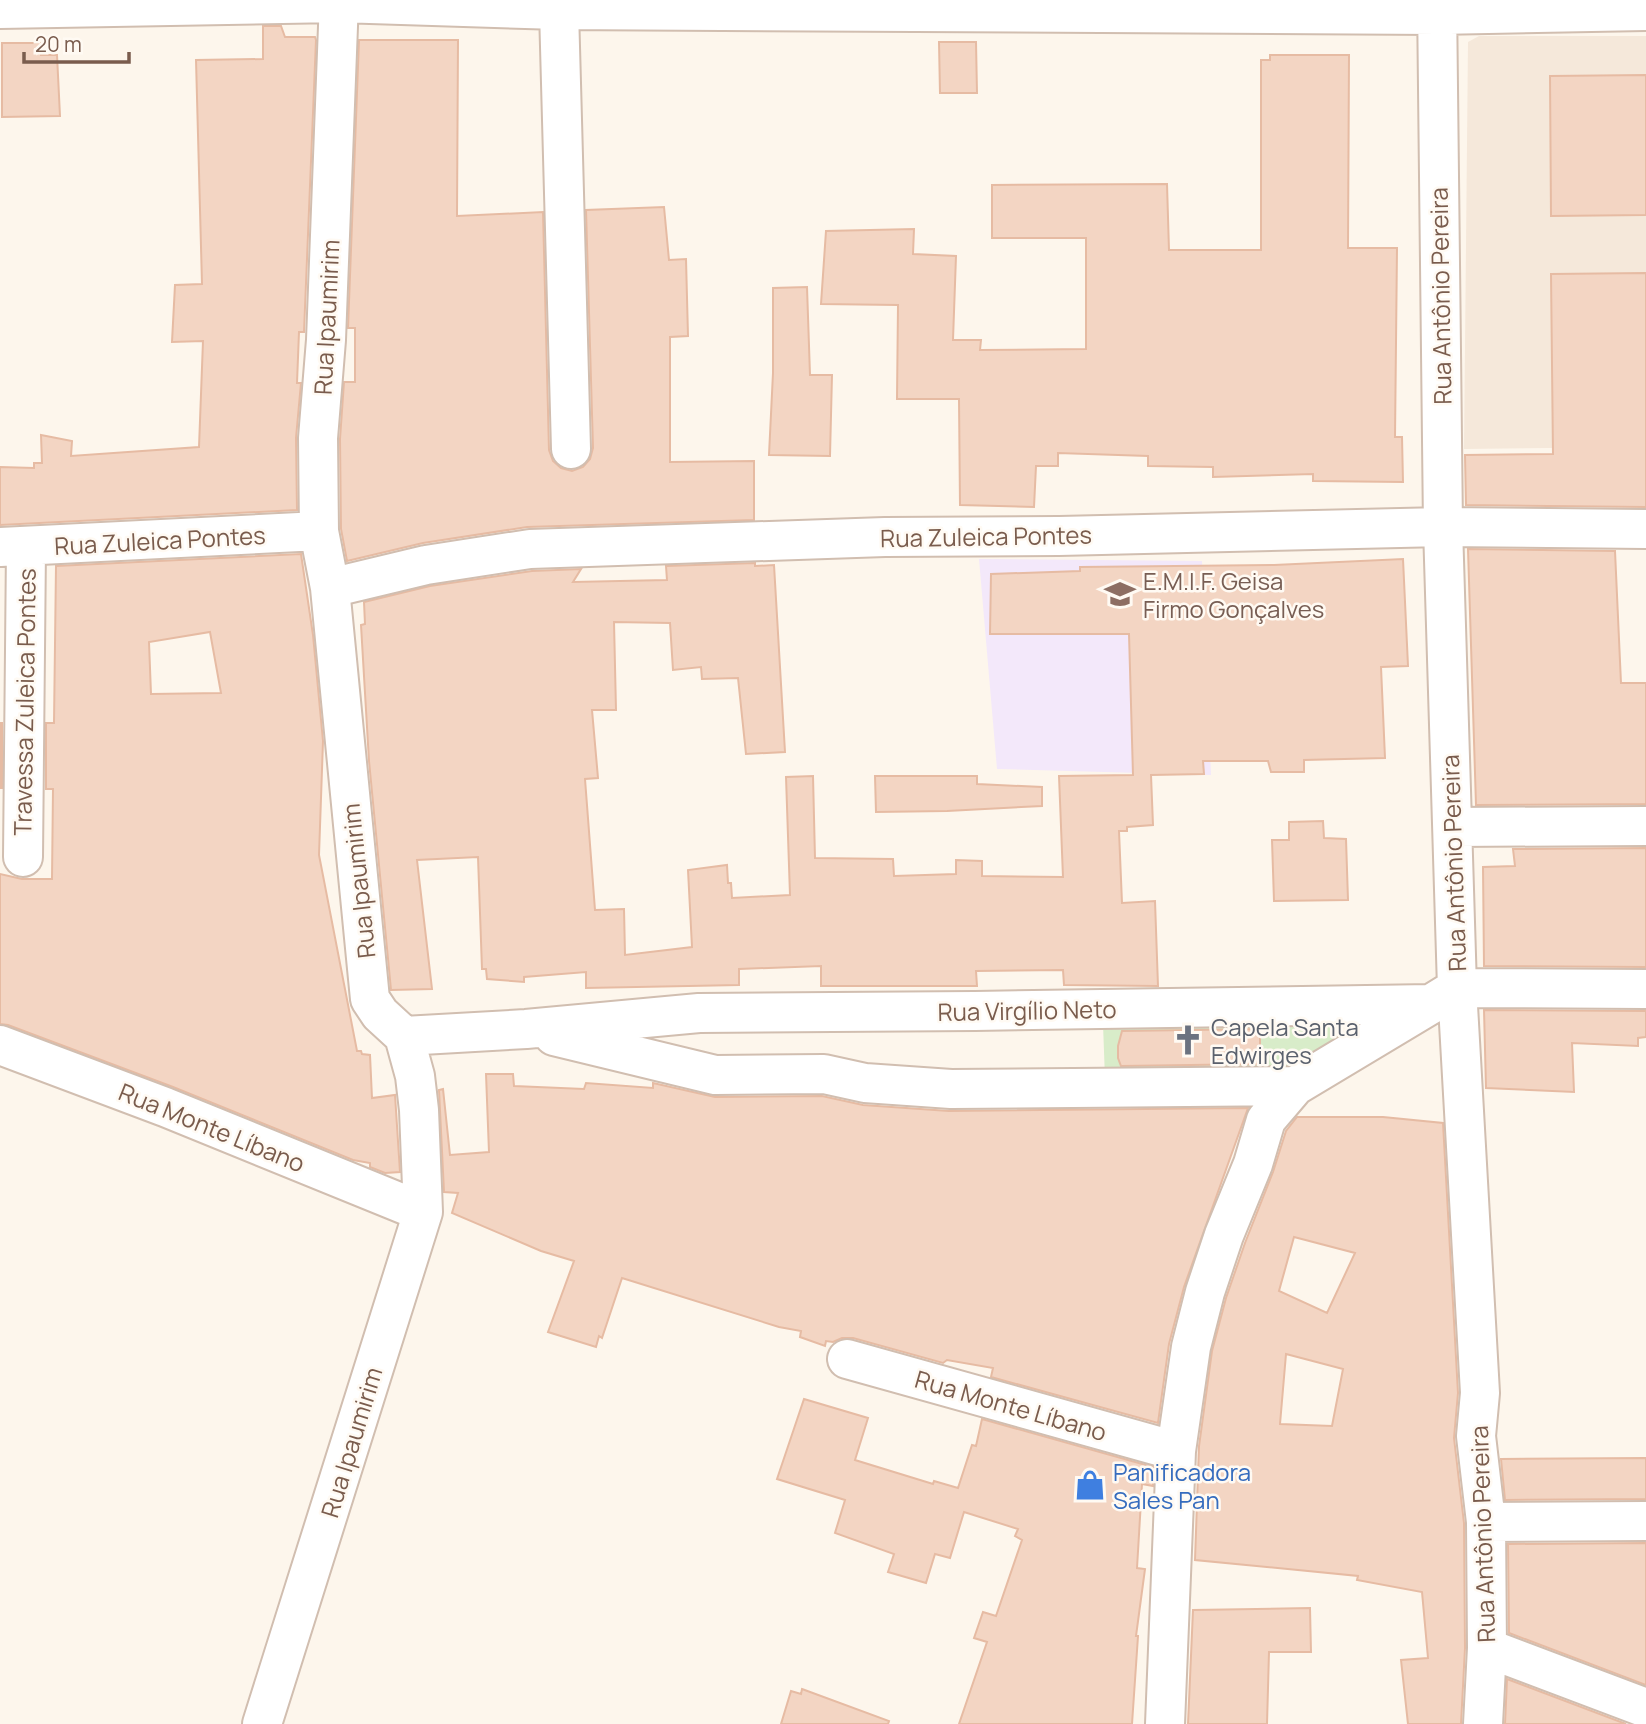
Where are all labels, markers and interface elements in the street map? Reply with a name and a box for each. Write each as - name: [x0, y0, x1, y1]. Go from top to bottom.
- scale bar: [24, 21, 130, 65]
- text: 20 m: [35, 30, 82, 58]
- street label: Rua Antônio Pereira: [1422, 187, 1458, 405]
- street label: Rua Ipaumirim: [305, 238, 347, 396]
- street label: Rua Zuleica Pontes: [53, 518, 267, 562]
- street label: Rua Zuleica Pontes: [880, 518, 1092, 554]
- place label: E.M.I.F. Geisa Firmo Gonçalves: [1143, 564, 1324, 625]
- street label: Travessa Zuleica Pontes: [5, 568, 43, 836]
- school or university icon: E.M.I.F. Geisa Firmo Gonçalves: [1103, 577, 1137, 611]
- street label: Rua Antônio Pereira: [1433, 754, 1473, 972]
- street label: Rua Ipaumirim: [333, 802, 383, 960]
- street label: Rua Virgílio Neto: [937, 992, 1117, 1028]
- place label: Capela Santa Edwirges: [1211, 1010, 1359, 1071]
- church icon: Capela Santa Edwirges: [1171, 1023, 1205, 1057]
- street label: Rua Monte Líbano: [114, 1075, 310, 1179]
- street label: Rua Monte Líbano: [911, 1362, 1111, 1448]
- street label: Rua Ipaumirim: [312, 1363, 390, 1521]
- street label: Rua Antônio Pereira: [1462, 1425, 1502, 1643]
- place label: Panificadora Sales Pan: [1113, 1455, 1251, 1516]
- shop icon: Panificadora Sales Pan: [1073, 1468, 1107, 1502]

